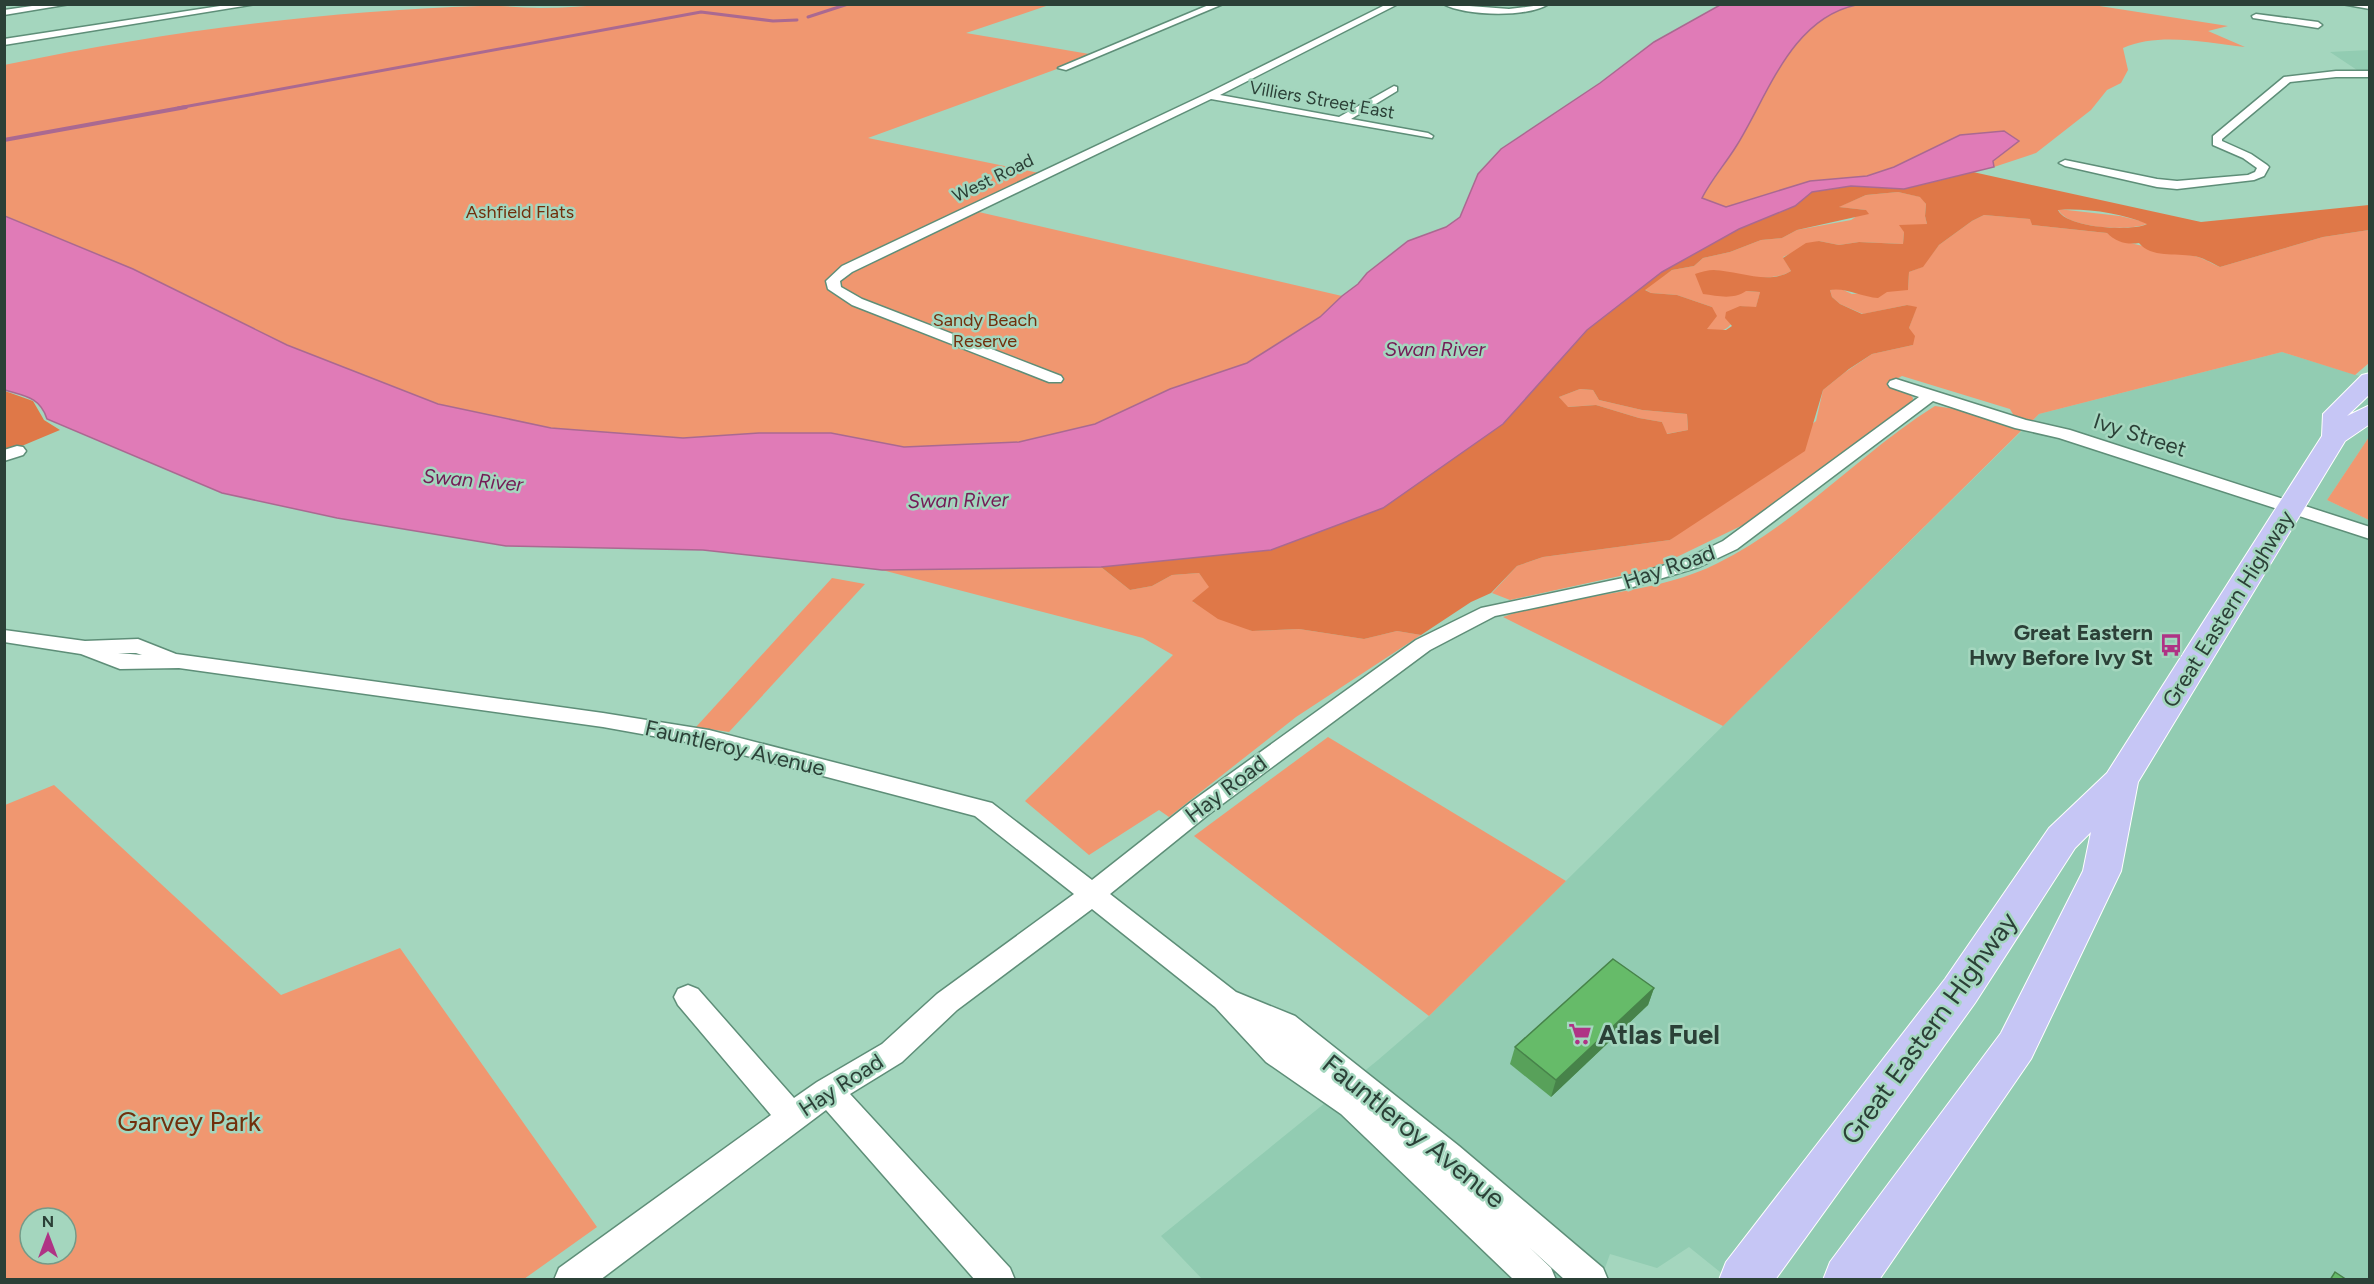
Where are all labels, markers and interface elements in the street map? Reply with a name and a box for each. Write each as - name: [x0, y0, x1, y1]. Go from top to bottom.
- street label: Villiers Street East: [1248, 76, 1397, 124]
- street label: West Road: [949, 149, 1037, 207]
- park label: Ashfield Flats: [466, 201, 574, 223]
- park label: Sandy Beach Reserve: [933, 309, 1037, 352]
- water label: Swan River: [1385, 337, 1487, 361]
- street label: Ivy Street: [2090, 407, 2190, 463]
- water label: Swan River: [422, 464, 525, 496]
- water label: Swan River: [907, 487, 1010, 513]
- street label: Great Eastern Highway: [2156, 505, 2300, 713]
- street label: Hay Road: [1620, 539, 1718, 595]
- place label: Great Eastern Hwy Before Ivy St: [1969, 619, 2153, 671]
- bus stop icon: Great Eastern Hwy Before Ivy St: [2158, 632, 2184, 658]
- street label: Fauntleroy Avenue: [642, 714, 828, 782]
- street label: Hay Road: [1180, 750, 1272, 828]
- street label: Great Eastern Highway: [1834, 905, 2024, 1151]
- place label: Atlas Fuel: [1598, 1018, 1720, 1051]
- supermarket icon: Atlas Fuel: [1567, 1021, 1593, 1047]
- street label: Fauntleroy Avenue: [1316, 1047, 1512, 1215]
- street label: Hay Road: [794, 1048, 888, 1122]
- park label: Garvey Park: [117, 1105, 262, 1138]
- north arrow: [18, 1206, 78, 1266]
- text: N: [42, 1212, 54, 1231]

